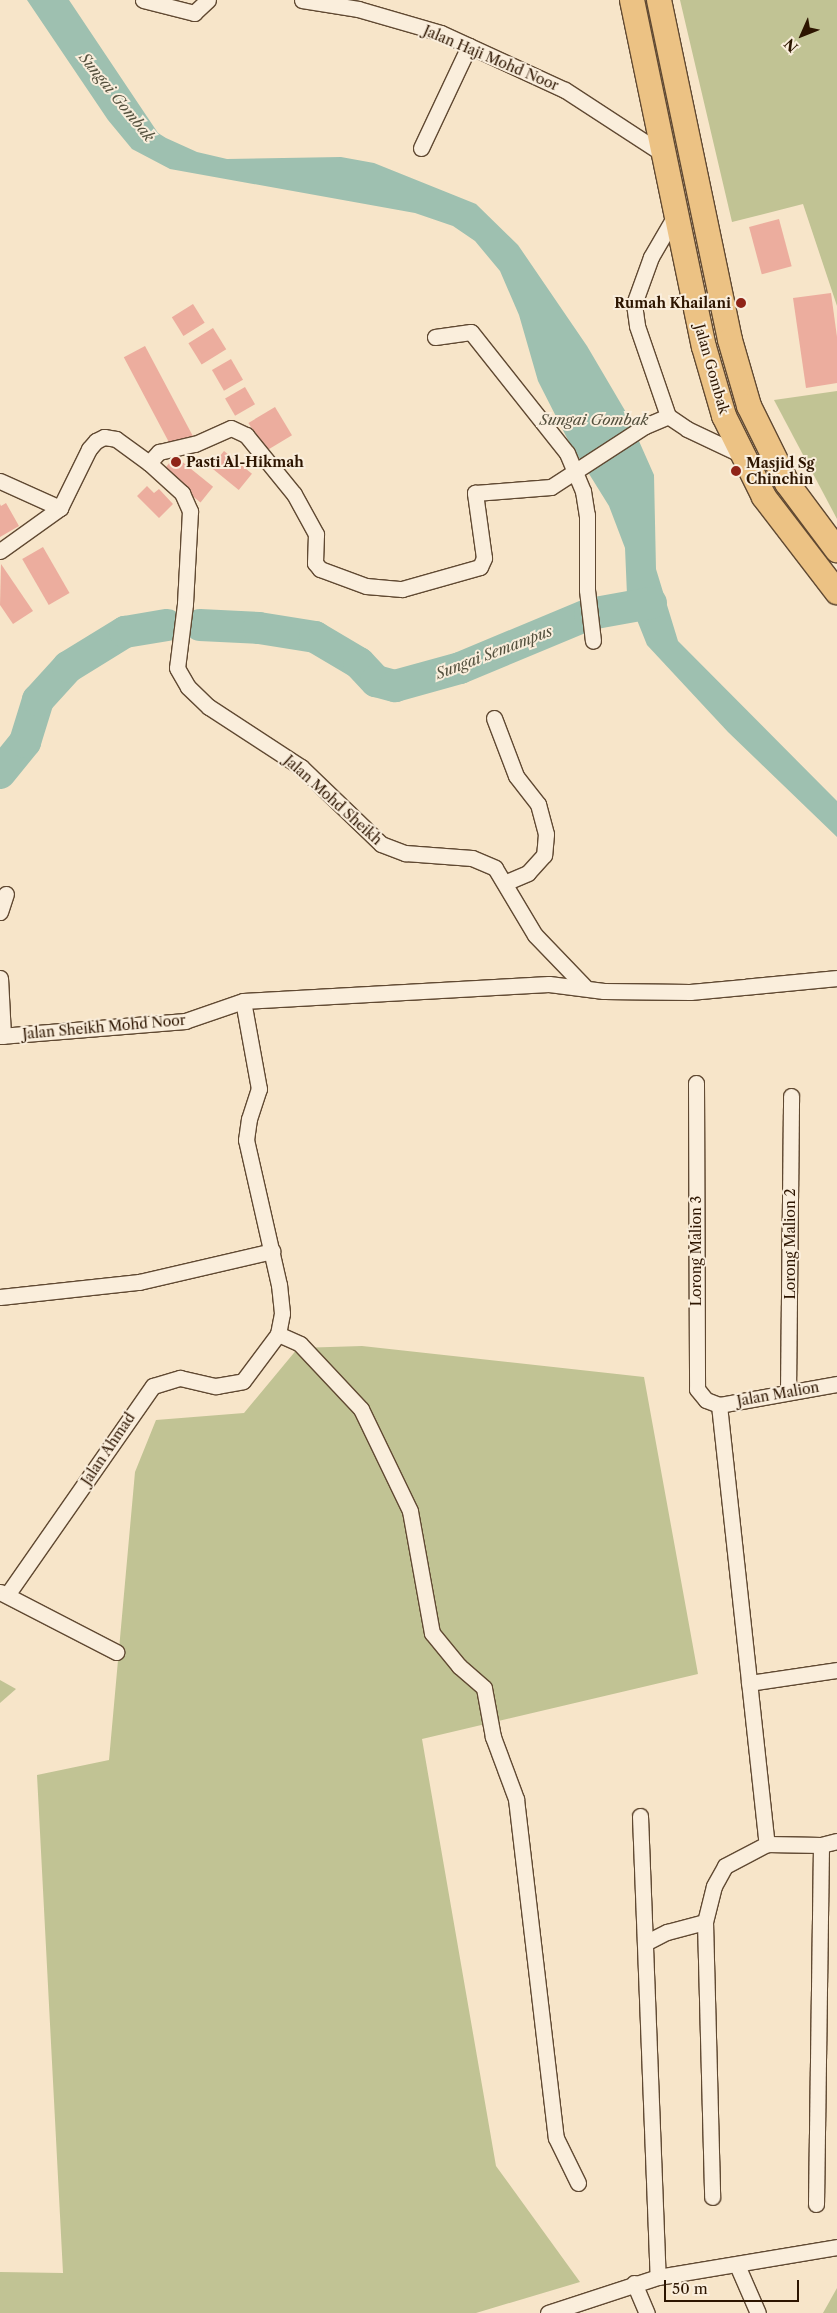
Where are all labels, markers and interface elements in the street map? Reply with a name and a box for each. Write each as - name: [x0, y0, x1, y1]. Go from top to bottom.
- north arrow: [777, 10, 827, 60]
- street label: Jalan Haji Mohd Noor: [421, 22, 561, 94]
- text: N: [781, 35, 802, 56]
- water label: Sungai Gombak: [76, 49, 158, 145]
- place label: Rumah Khailani: [614, 295, 731, 311]
- marker: Rumah Khailani: [735, 297, 747, 309]
- street label: Jalan Gombak: [691, 322, 733, 416]
- water label: Sungai Gombak: [539, 411, 649, 429]
- place label: Pasti Al-Hikmah: [186, 454, 304, 470]
- place label: Masjid Sg Chinchin: [746, 455, 815, 488]
- marker: Pasti Al-Hikmah: [170, 456, 182, 468]
- marker: Masjid Sg Chinchin: [730, 465, 742, 477]
- water label: Sungai Semampus: [433, 621, 555, 683]
- street label: Jalan Mohd Sheikh: [281, 752, 385, 848]
- street label: Jalan Sheikh Mohd Noor: [22, 1011, 186, 1043]
- street label: Lorong Malion 2: [782, 1189, 798, 1299]
- street label: Lorong Malion 3: [688, 1196, 704, 1306]
- street label: Jalan Malion: [735, 1378, 821, 1410]
- street label: Jalan Ahmad: [77, 1409, 139, 1489]
- scale bar: [667, 2270, 802, 2302]
- text: 50 m: [672, 2279, 708, 2298]

